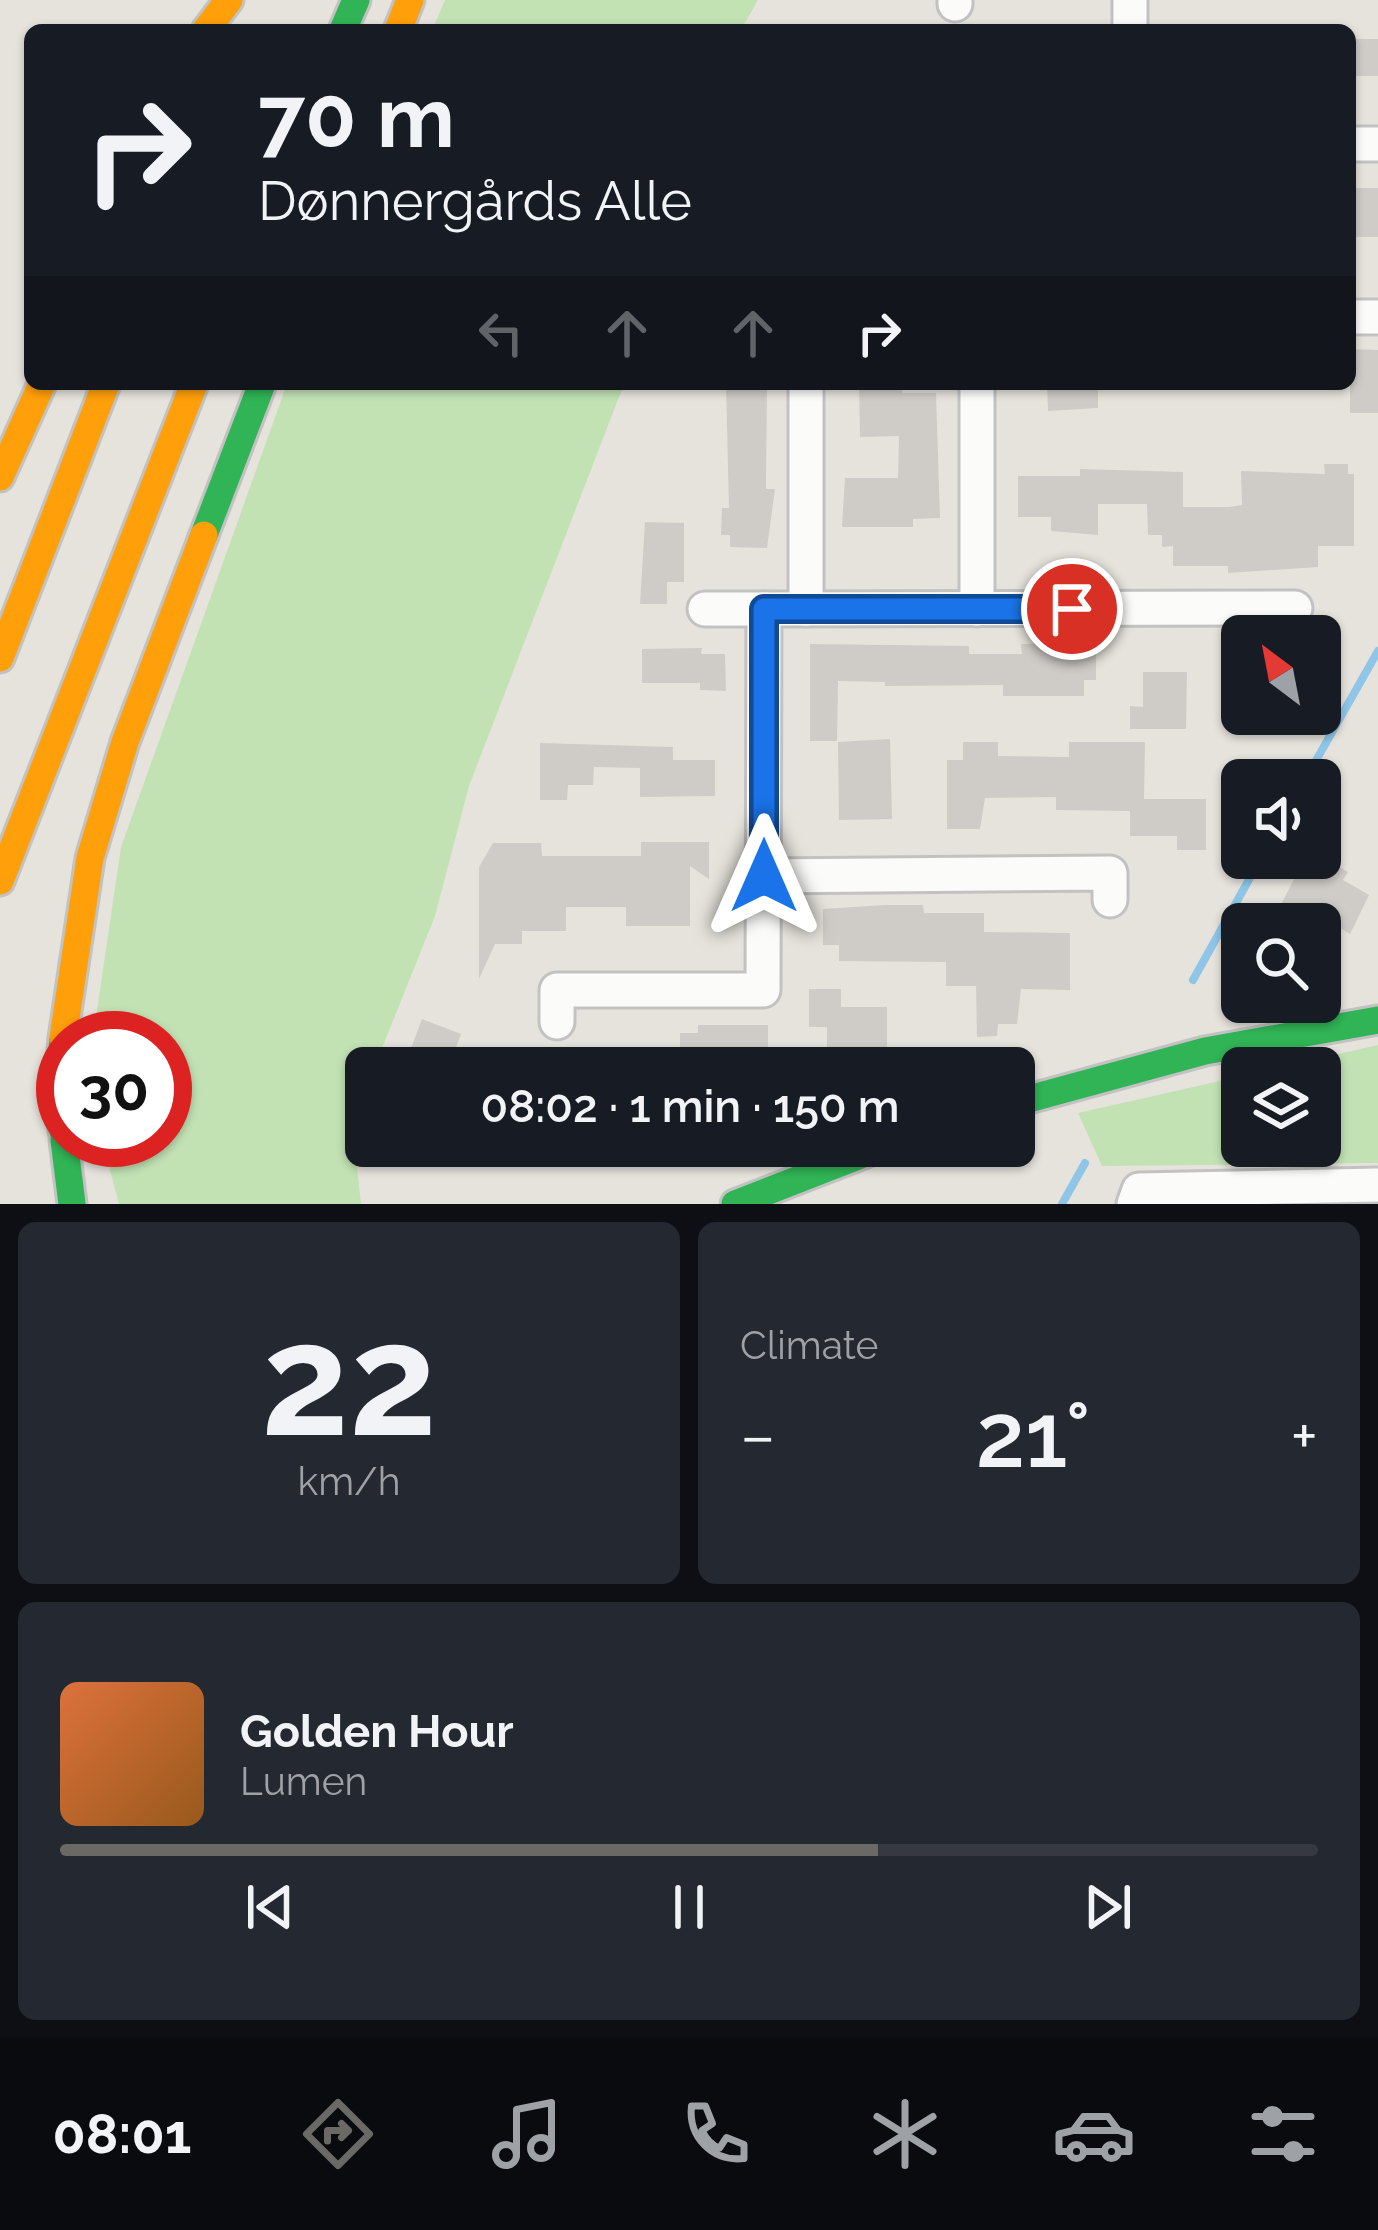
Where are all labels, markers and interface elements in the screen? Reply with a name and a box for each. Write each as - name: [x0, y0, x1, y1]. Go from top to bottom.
- text: 70 m: [258, 68, 455, 167]
- icon: right: [60, 72, 216, 228]
- text: Dønnergårds Alle: [258, 169, 692, 233]
- icon: left: [468, 300, 534, 366]
- icon: ahead: [594, 300, 660, 366]
- icon: ahead: [720, 300, 786, 366]
- icon: right: [846, 300, 912, 366]
- pin: [1021, 558, 1123, 660]
- icon: arrive: [1039, 576, 1105, 642]
- north arrow: [1221, 615, 1341, 735]
- map controls: [1221, 615, 1341, 1167]
- button: sound: [1221, 759, 1341, 879]
- position arrow: [701, 813, 827, 939]
- button: search: [1221, 903, 1341, 1023]
- speed limit sign: 30: [36, 1011, 192, 1167]
- button: layers: [1221, 1047, 1341, 1167]
- text: 08:02 · 1 min · 150 m: [481, 1080, 899, 1133]
- text: 22: [261, 1288, 437, 1472]
- text: Climate: [740, 1322, 878, 1368]
- text: 21°: [976, 1382, 1091, 1488]
- text: −: [740, 1397, 776, 1474]
- text: +: [1291, 1397, 1318, 1474]
- text: km/h: [298, 1458, 400, 1504]
- text: Golden Hour: [240, 1705, 514, 1758]
- text: Lumen: [240, 1758, 367, 1804]
- icon: previous: [237, 1874, 303, 1940]
- icon: pause: [656, 1874, 722, 1940]
- icon: next: [1075, 1874, 1141, 1940]
- icon: directions: [296, 2092, 380, 2176]
- icon: music: [485, 2092, 569, 2176]
- icon: phone: [674, 2092, 758, 2176]
- icon: climate: [863, 2092, 947, 2176]
- icon: car: [1052, 2092, 1136, 2176]
- icon: filters: [1241, 2092, 1325, 2176]
- text: 08:01: [53, 2102, 191, 2166]

